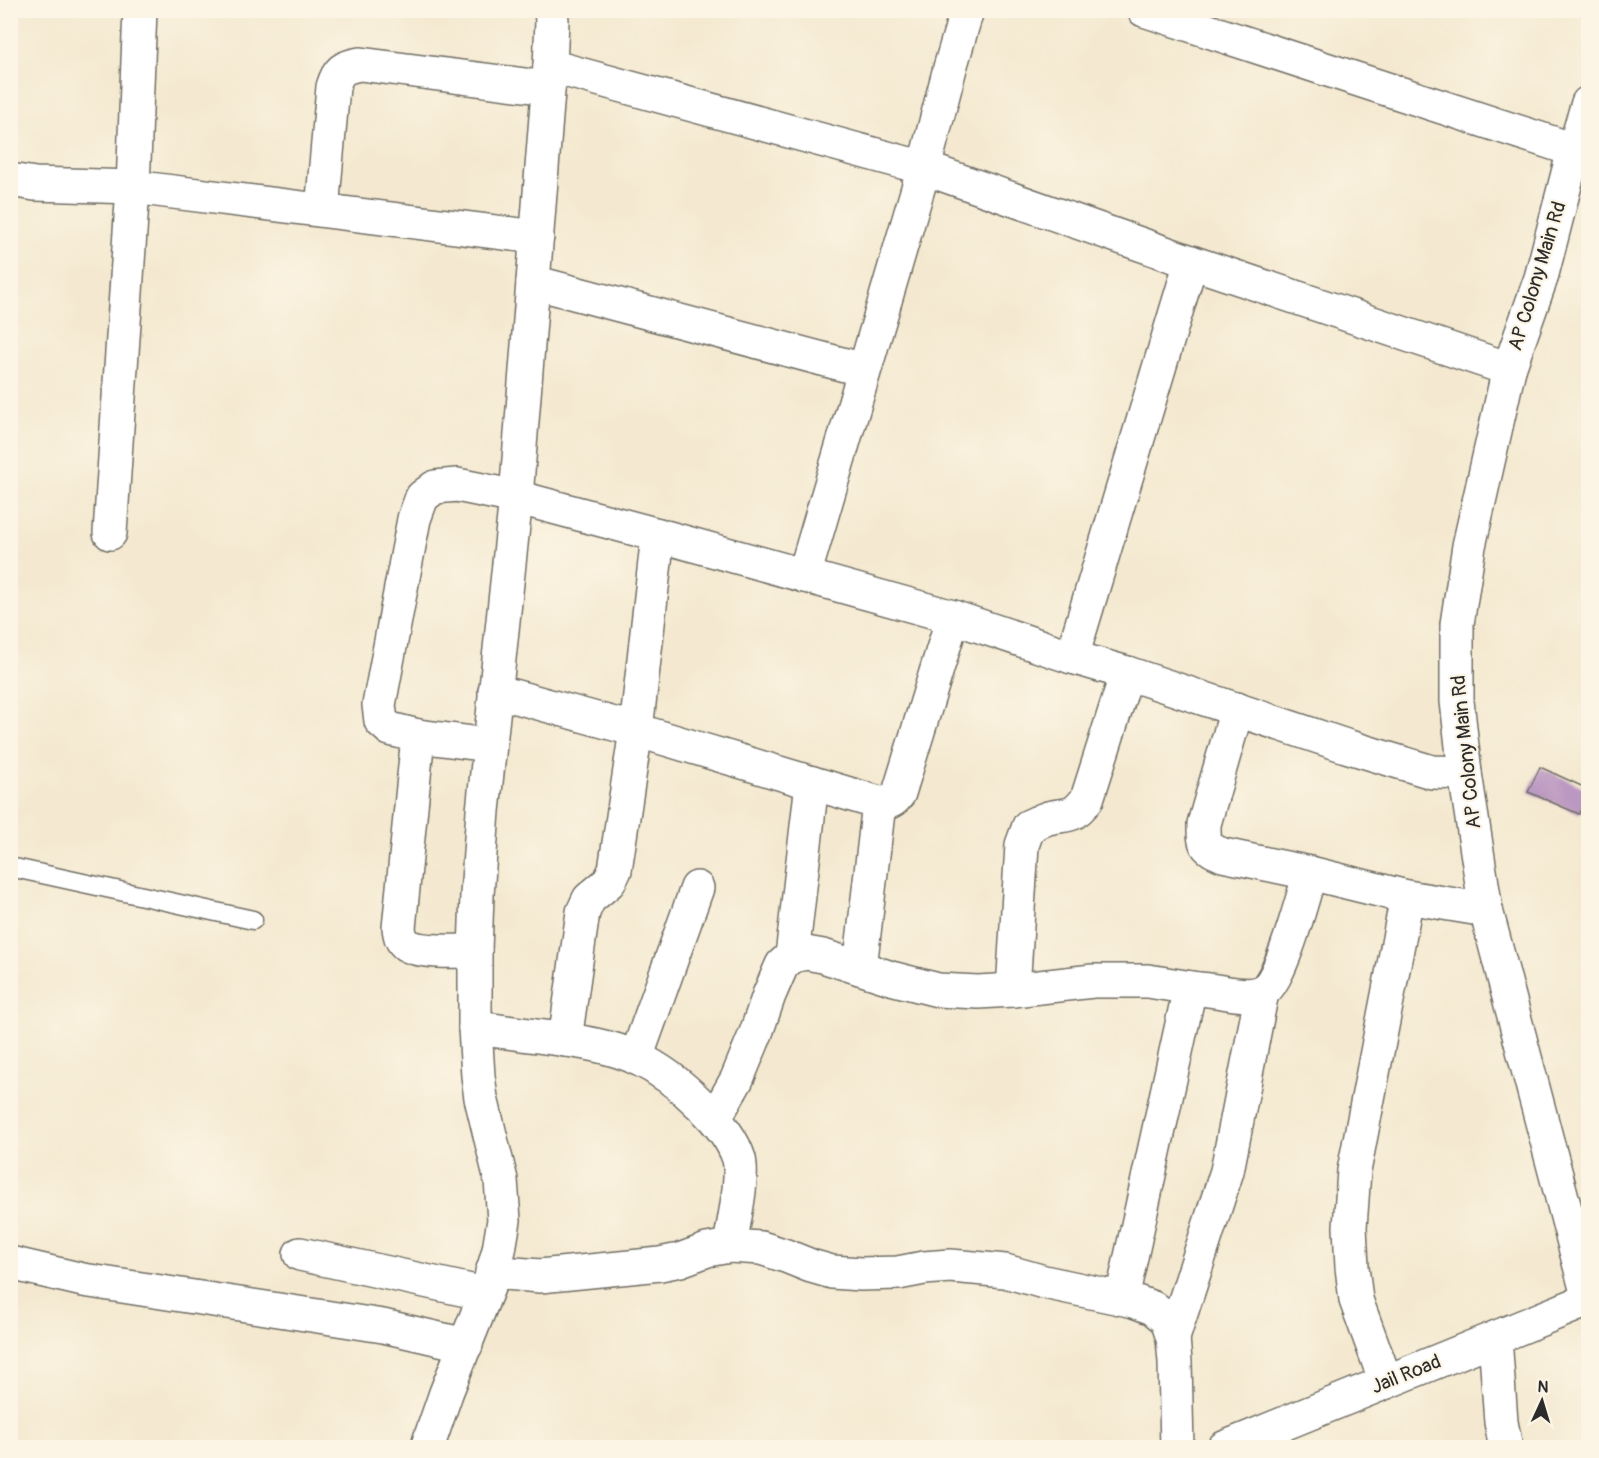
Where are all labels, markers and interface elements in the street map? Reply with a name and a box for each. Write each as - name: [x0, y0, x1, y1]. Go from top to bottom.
- street label: AP Colony Main Rd: [1502, 198, 1572, 354]
- street label: AP Colony Main Rd: [1445, 674, 1487, 830]
- street label: Jail Road: [1367, 1349, 1445, 1399]
- north arrow: [1512, 1371, 1572, 1431]
- text: N: [1537, 1377, 1549, 1397]

